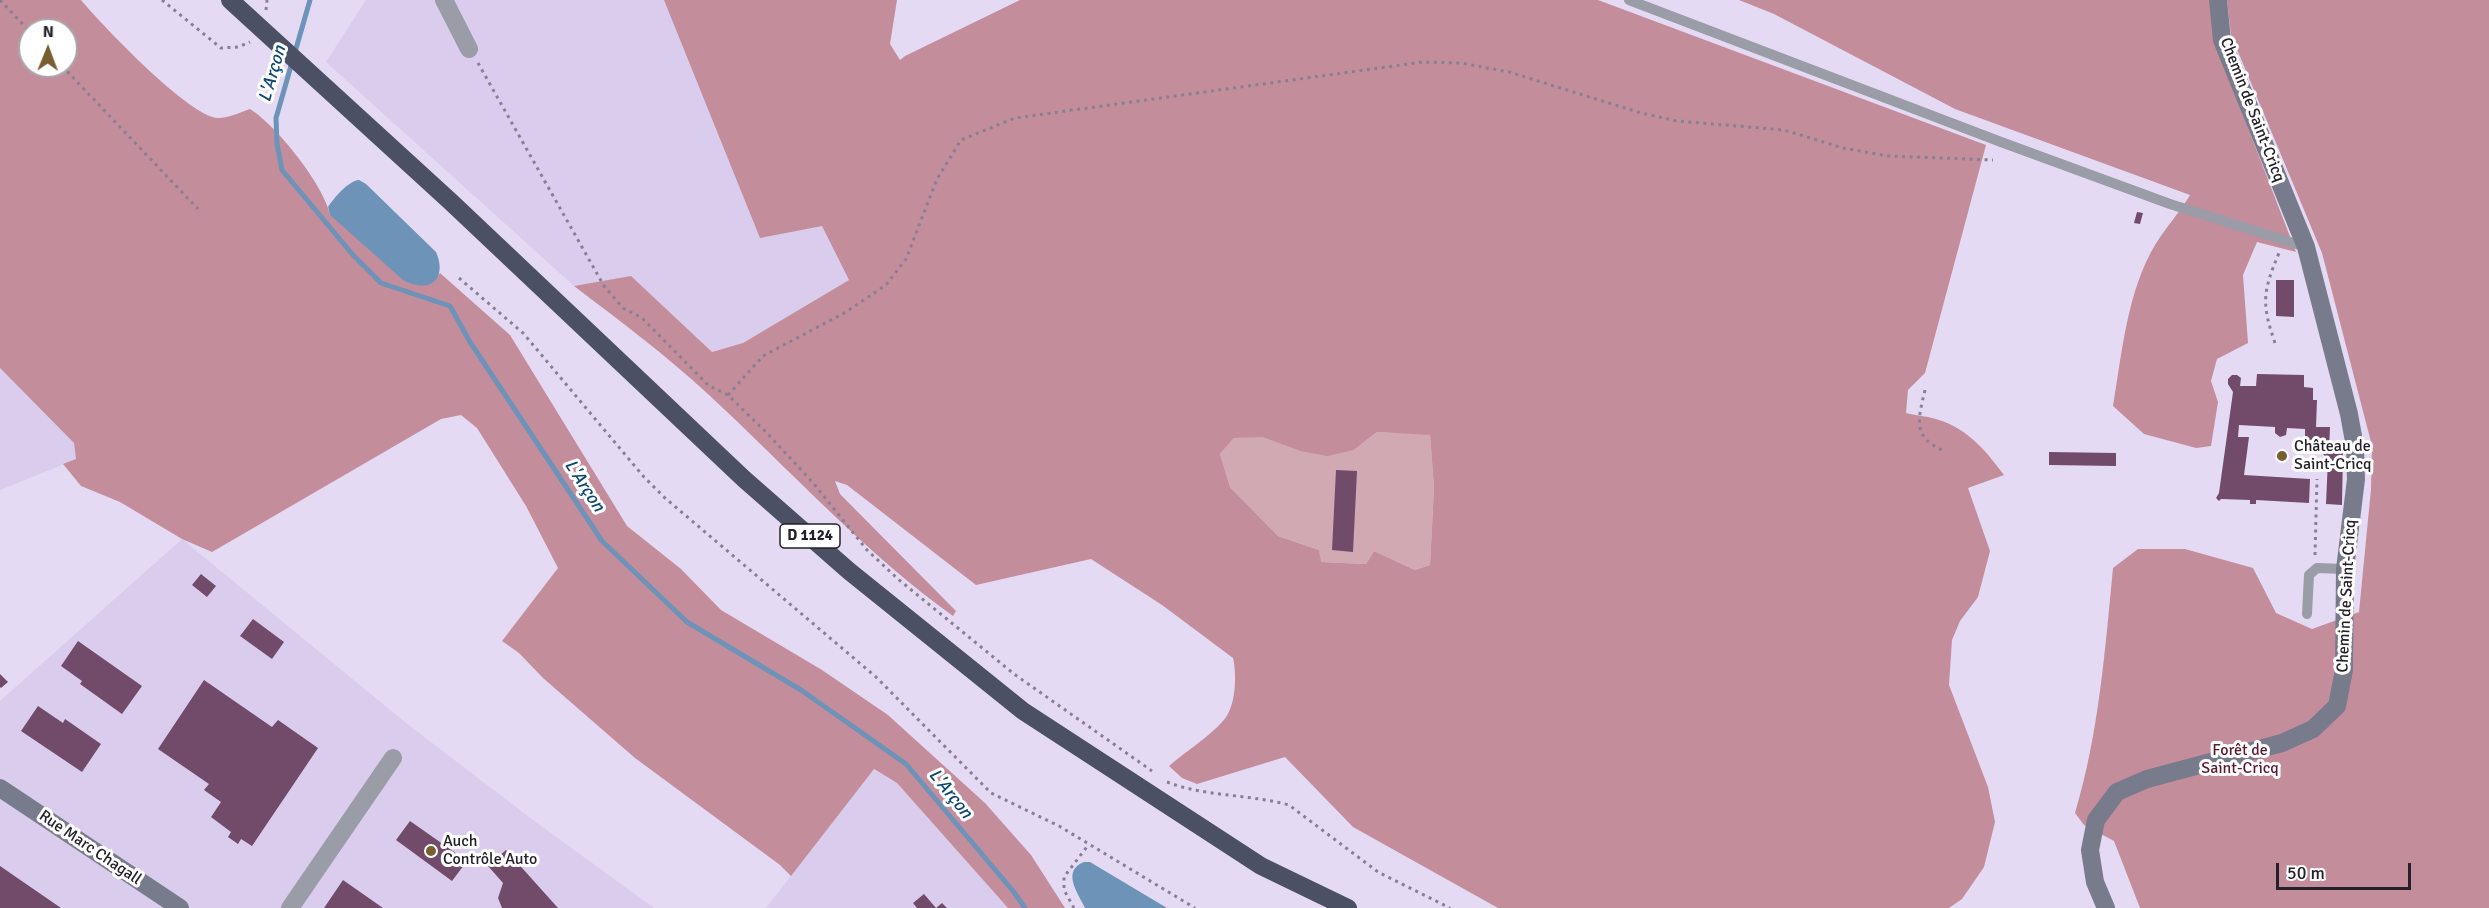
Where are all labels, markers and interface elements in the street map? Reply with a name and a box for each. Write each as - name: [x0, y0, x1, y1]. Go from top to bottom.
- north arrow: [18, 18, 78, 78]
- text: N: [43, 22, 54, 42]
- street label: Chemin de Saint-Cricq: [2216, 35, 2288, 185]
- water label: L'Arçon: [255, 43, 291, 105]
- place label: Château de Saint-Cricq: [2294, 437, 2371, 475]
- marker: Château de Saint-Cricq: [2275, 449, 2289, 463]
- water label: L'Arçon: [559, 456, 609, 516]
- street label: Chemin de Saint-Cricq: [2333, 519, 2361, 673]
- road number: D 1124: [780, 524, 840, 548]
- park label: Forêt de Saint-Cricq: [2201, 741, 2279, 779]
- water label: L'Arçon: [923, 765, 977, 823]
- street label: Rue Marc Chagall: [35, 807, 145, 889]
- place label: Auch Contrôle Auto: [443, 832, 537, 870]
- marker: Auch Contrôle Auto: [424, 844, 438, 858]
- scale bar: [2279, 851, 2414, 889]
- text: 50 m: [2287, 862, 2325, 884]

